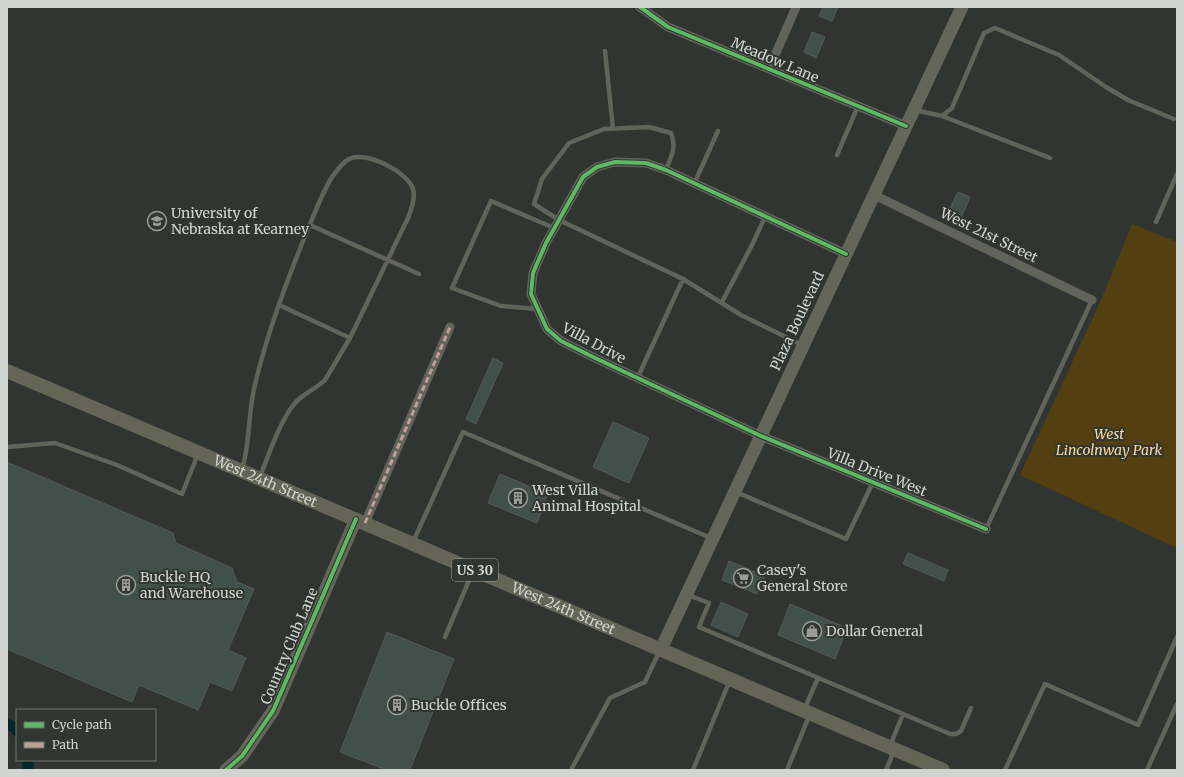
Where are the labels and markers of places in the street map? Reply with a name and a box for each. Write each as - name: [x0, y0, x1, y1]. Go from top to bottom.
- place label: University of Nebraska at Kearney: [171, 204, 310, 238]
- school or university icon: University of Nebraska at Kearney: [146, 210, 168, 232]
- place label: West Villa Animal Hospital: [531, 481, 642, 515]
- building icon: West Villa Animal Hospital: [507, 487, 529, 509]
- place label: Casey's General Store: [757, 561, 848, 595]
- supermarket icon: Casey's General Store: [732, 567, 754, 589]
- place label: Buckle HQ and Warehouse: [140, 568, 243, 602]
- building icon: Buckle HQ and Warehouse: [115, 574, 137, 596]
- shop icon: Dollar General: [801, 620, 823, 642]
- place label: Dollar General: [826, 622, 924, 640]
- building icon: Buckle Offices: [386, 694, 408, 716]
- place label: Buckle Offices: [411, 696, 507, 714]

